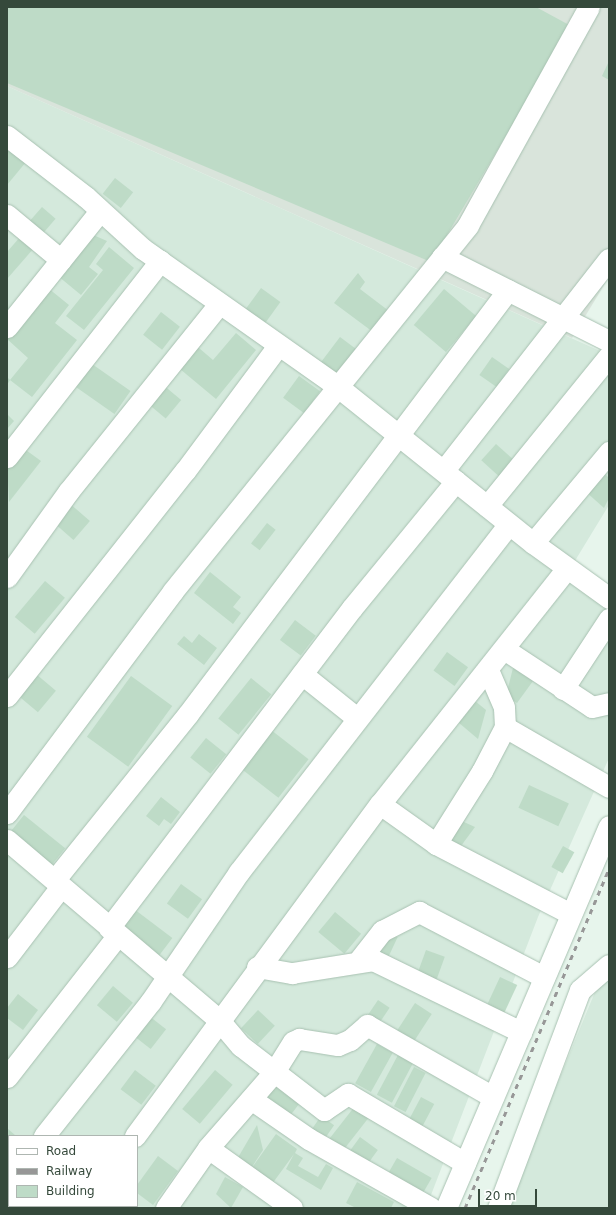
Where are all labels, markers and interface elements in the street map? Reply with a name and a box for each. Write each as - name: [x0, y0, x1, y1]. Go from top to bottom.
- legend: [8, 1135, 138, 1207]
- text: Road: [46, 1144, 76, 1158]
- text: Railway: [46, 1164, 92, 1178]
- scale bar: [480, 1181, 539, 1207]
- text: Building: [46, 1184, 95, 1198]
- text: 20 m: [485, 1189, 516, 1203]

